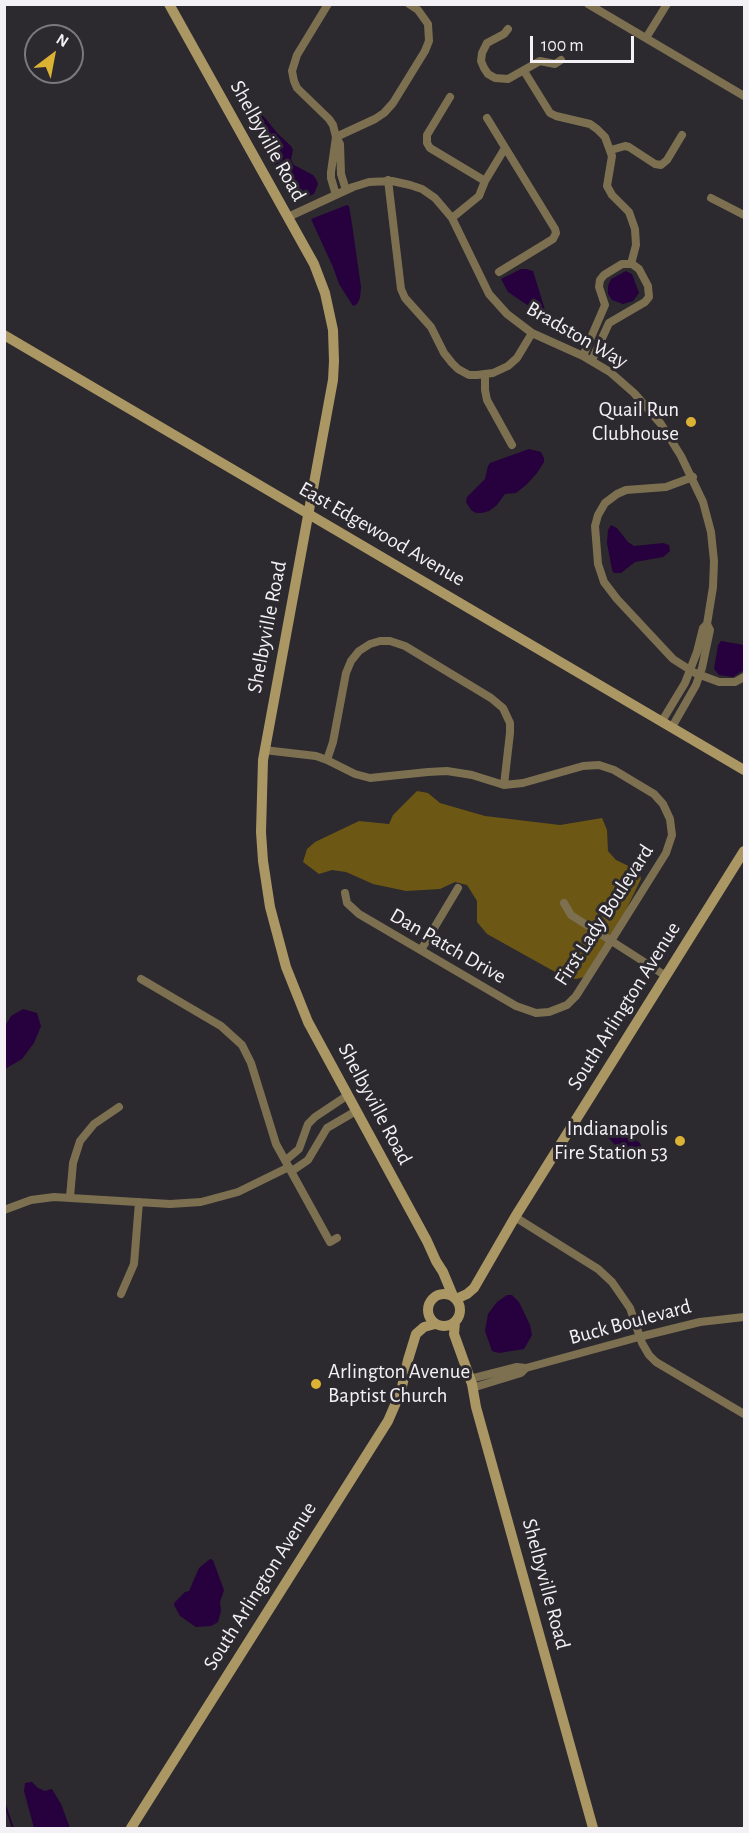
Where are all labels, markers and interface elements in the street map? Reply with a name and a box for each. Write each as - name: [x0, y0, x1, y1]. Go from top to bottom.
- north arrow: [24, 24, 84, 84]
- scale bar: [533, 24, 636, 62]
- text: N: [54, 31, 71, 50]
- text: 100 m: [541, 37, 584, 55]
- street label: Shelbyville Road: [224, 76, 312, 206]
- street label: Bradston Way: [522, 296, 632, 374]
- place label: Quail Run Clubhouse: [592, 397, 679, 447]
- marker: Quail Run Clubhouse: [684, 415, 698, 429]
- street label: East Edgewood Avenue: [294, 476, 470, 592]
- street label: Shelbyville Road: [242, 559, 292, 695]
- street label: First Lady Boulevard: [549, 840, 659, 990]
- street label: Dan Patch Drive: [385, 903, 511, 989]
- street label: South Arlington Avenue: [562, 917, 686, 1095]
- street label: Shelbyville Road: [332, 1039, 418, 1169]
- place label: Indianapolis Fire Station 53: [554, 1116, 668, 1166]
- marker: Indianapolis Fire Station 53: [673, 1134, 687, 1148]
- street label: Buck Boulevard: [566, 1294, 694, 1350]
- place label: Arlington Avenue Baptist Church: [328, 1359, 470, 1409]
- marker: Arlington Avenue Baptist Church: [309, 1377, 323, 1391]
- street label: South Arlington Avenue: [198, 1497, 322, 1675]
- street label: Shelbyville Road: [516, 1516, 576, 1652]

